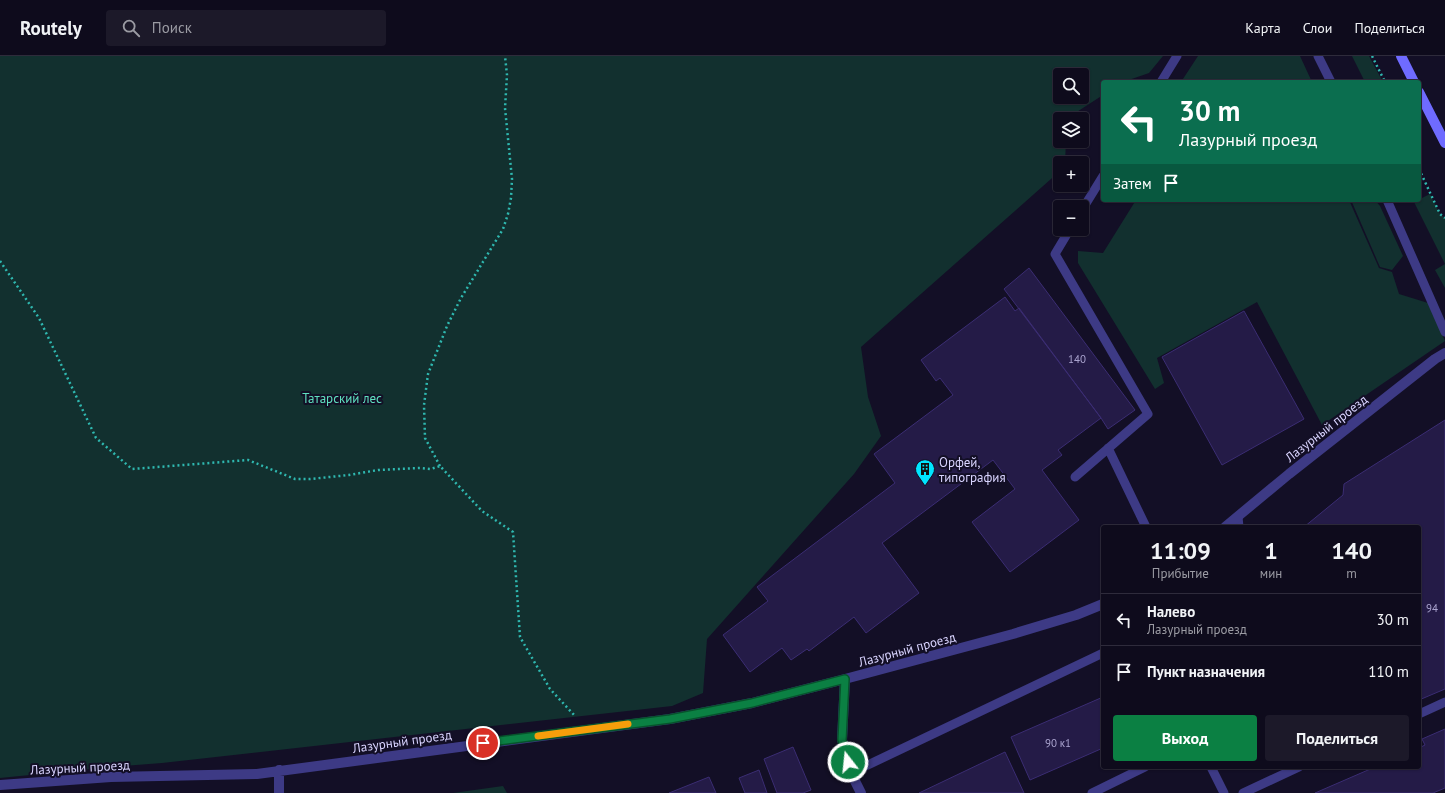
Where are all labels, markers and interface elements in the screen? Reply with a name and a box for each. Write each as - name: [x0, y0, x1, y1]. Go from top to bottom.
- search box: [106, 10, 386, 46]
- text: Routely: [20, 16, 82, 40]
- icon: search: [120, 17, 142, 39]
- text: Поиск: [152, 18, 192, 37]
- text: Карта: [1245, 19, 1281, 37]
- text: Слои: [1303, 19, 1332, 37]
- text: Поделиться: [1354, 19, 1425, 37]
- map controls: [1053, 68, 1089, 236]
- button: search: [1053, 68, 1089, 104]
- text: 30 m: [1179, 92, 1240, 129]
- icon: left: [1113, 96, 1165, 148]
- button: layers: [1053, 112, 1089, 148]
- text: Лазурный проезд: [1179, 128, 1317, 151]
- button: +: [1053, 156, 1089, 192]
- icon: arrive: [1160, 172, 1182, 194]
- text: Затем: [1113, 174, 1152, 193]
- button: −: [1053, 200, 1089, 236]
- house number: 140: [1068, 352, 1086, 366]
- park label: Татарский лес: [302, 390, 382, 407]
- street label: Лазурный проезд: [1281, 391, 1371, 466]
- place label: Орфей, типография: [939, 454, 1006, 486]
- building icon: Орфей, типография: [914, 458, 936, 486]
- text: 11:09: [1150, 535, 1211, 566]
- text: 1: [1264, 535, 1278, 566]
- text: 140: [1331, 535, 1372, 566]
- text: Прибытие: [1152, 565, 1209, 582]
- text: мин: [1260, 565, 1282, 582]
- text: m: [1346, 565, 1357, 582]
- house number: 94: [1426, 601, 1438, 615]
- text: Налево: [1147, 602, 1195, 621]
- icon: left: [1113, 609, 1135, 631]
- text: 30 m: [1376, 610, 1409, 629]
- text: Лазурный проезд: [1147, 621, 1247, 638]
- street label: Лазурный проезд: [856, 628, 958, 671]
- icon: arrive: [1113, 661, 1135, 683]
- text: Пункт назначения: [1147, 662, 1265, 681]
- text: 110 m: [1368, 662, 1409, 681]
- button: Выход: [1113, 715, 1257, 761]
- button: Поделиться: [1265, 715, 1409, 761]
- street label: Лазурный проезд: [350, 726, 453, 757]
- pin: [466, 726, 500, 760]
- icon: arrive: [472, 732, 494, 754]
- house number: 90 к1: [1045, 736, 1071, 750]
- position arrow: [827, 741, 869, 783]
- street label: Лазурный проезд: [29, 756, 130, 779]

